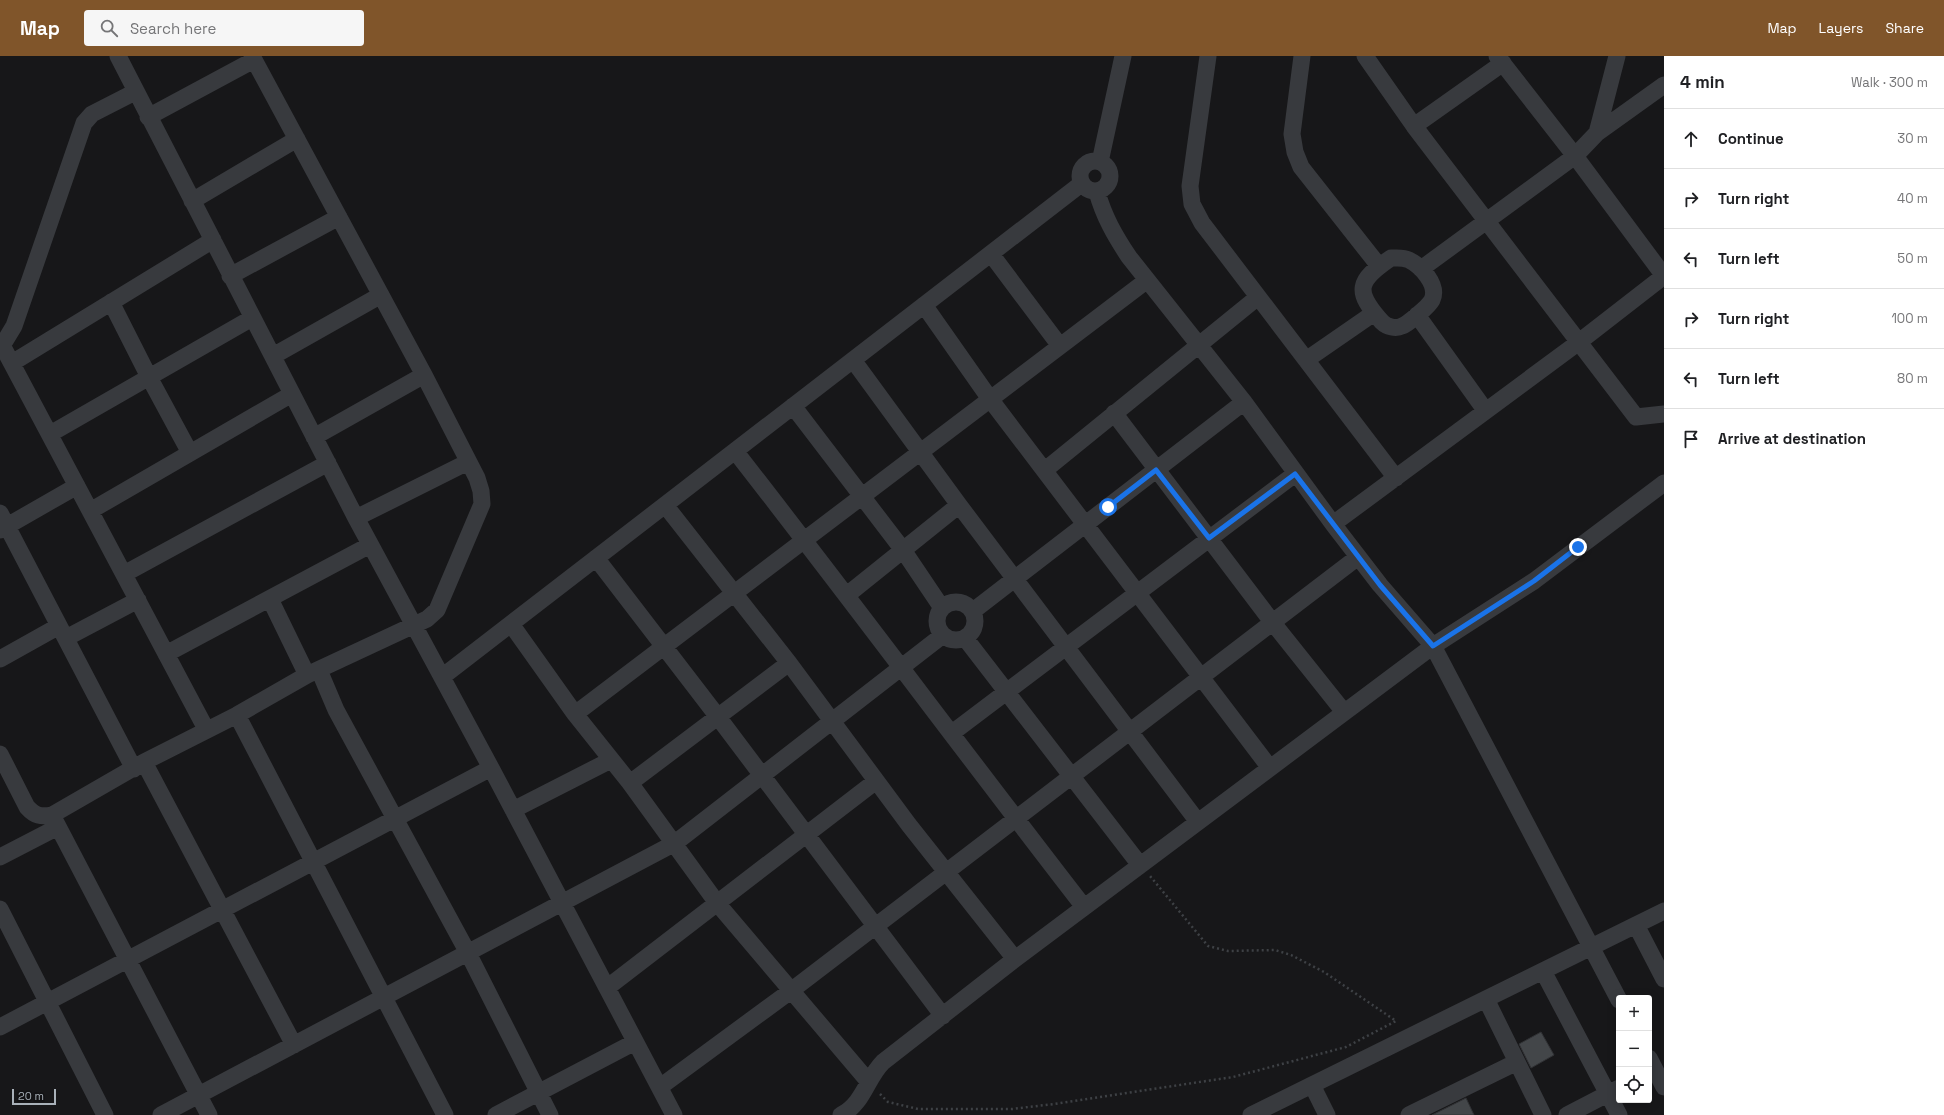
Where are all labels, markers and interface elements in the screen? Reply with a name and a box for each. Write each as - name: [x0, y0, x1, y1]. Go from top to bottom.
- search box: [84, 10, 364, 46]
- text: Map: [20, 16, 60, 41]
- icon: search: [98, 17, 120, 39]
- text: Search here: [130, 19, 216, 38]
- text: Map: [1767, 19, 1797, 37]
- text: Layers: [1819, 19, 1863, 37]
- text: Share: [1885, 19, 1924, 37]
- text: 4 min: [1680, 71, 1725, 93]
- text: Walk · 300 m: [1851, 74, 1928, 91]
- icon: ahead: [1680, 128, 1702, 150]
- text: Continue: [1718, 129, 1784, 148]
- text: 30 m: [1897, 130, 1928, 147]
- icon: right: [1680, 188, 1702, 210]
- text: Turn right: [1718, 189, 1789, 208]
- text: 40 m: [1897, 190, 1928, 207]
- icon: left: [1680, 248, 1702, 270]
- text: Turn left: [1718, 249, 1780, 268]
- text: 50 m: [1897, 250, 1928, 267]
- icon: right: [1680, 308, 1702, 330]
- text: Turn right: [1718, 309, 1789, 328]
- text: 100 m: [1891, 310, 1928, 327]
- icon: left: [1680, 368, 1702, 390]
- text: Turn left: [1718, 369, 1780, 388]
- text: 80 m: [1897, 370, 1928, 387]
- icon: arrive: [1680, 428, 1702, 450]
- text: Arrive at destination: [1718, 429, 1866, 448]
- route start: [1099, 498, 1117, 516]
- route end: [1569, 538, 1587, 556]
- map controls: [1616, 995, 1652, 1103]
- button: +: [1616, 995, 1652, 1031]
- button: −: [1616, 1031, 1652, 1067]
- button: locate: [1616, 1067, 1652, 1103]
- scale bar: [12, 1087, 56, 1106]
- text: 20 m: [18, 1089, 44, 1103]

